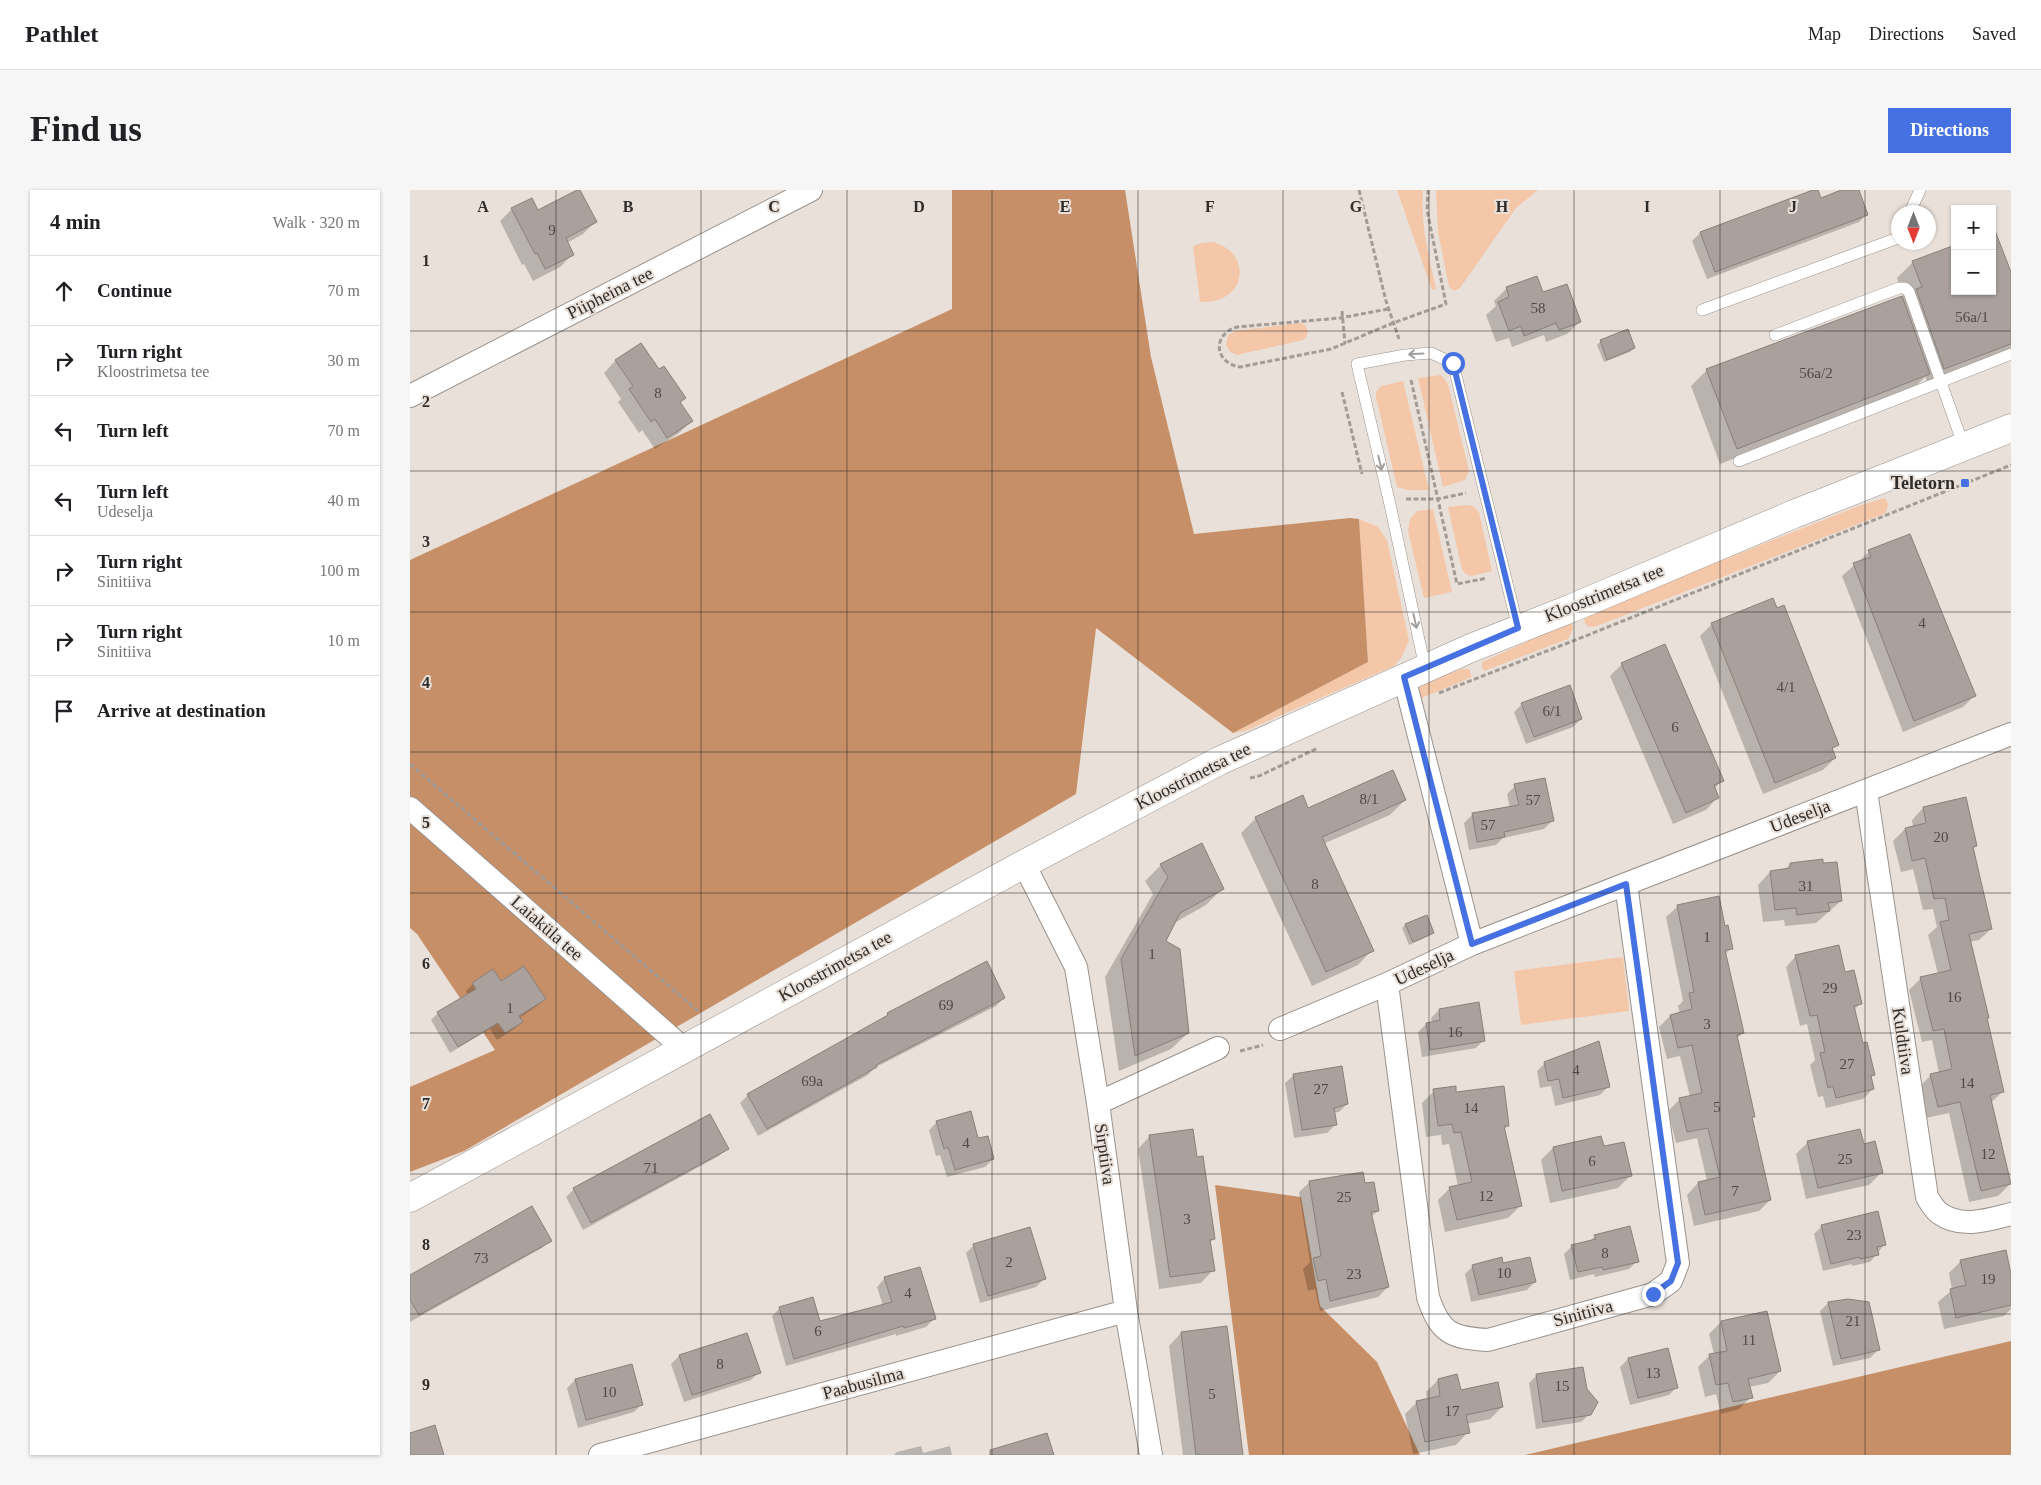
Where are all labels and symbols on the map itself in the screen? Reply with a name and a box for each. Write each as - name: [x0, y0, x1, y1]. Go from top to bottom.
- text: A: [477, 198, 489, 215]
- text: B: [623, 198, 634, 215]
- text: C: [768, 198, 780, 215]
- text: D: [913, 198, 925, 215]
- text: E: [1060, 198, 1070, 215]
- text: F: [1205, 198, 1215, 215]
- text: G: [1350, 198, 1363, 215]
- text: H: [1496, 198, 1509, 215]
- text: I: [1644, 198, 1650, 215]
- text: J: [1789, 198, 1797, 215]
- north arrow: [1891, 205, 1936, 250]
- house number: 9: [548, 222, 556, 238]
- text: 1: [422, 252, 430, 269]
- street label: Piipheina tee: [564, 263, 656, 323]
- house number: 58: [1531, 300, 1546, 316]
- house number: 56a/1: [1955, 309, 1989, 325]
- one-way arrow: [1409, 349, 1425, 359]
- route start: [1442, 352, 1465, 375]
- house number: 56a/2: [1799, 365, 1833, 381]
- house number: 8: [654, 385, 662, 401]
- text: 2: [422, 393, 430, 410]
- one-way arrow: [1376, 454, 1385, 470]
- place label: Teletorn: [1891, 473, 1955, 493]
- marker: Teletorn: [1959, 477, 1971, 489]
- text: 3: [422, 533, 430, 550]
- street label: Kloostrimetsa tee: [1542, 560, 1666, 626]
- one-way arrow: [1411, 613, 1420, 629]
- house number: 4: [1918, 615, 1926, 631]
- text: 4: [422, 674, 430, 691]
- house number: 4/1: [1776, 679, 1796, 695]
- house number: 6/1: [1542, 703, 1562, 719]
- house number: 6: [1671, 719, 1679, 735]
- street label: Kloostrimetsa tee: [1132, 738, 1254, 814]
- house number: 8/1: [1359, 791, 1379, 807]
- house number: 57: [1526, 792, 1541, 808]
- street label: Udeselja: [1767, 795, 1833, 837]
- text: 5: [422, 814, 430, 831]
- house number: 57: [1481, 817, 1496, 833]
- house number: 20: [1934, 829, 1949, 845]
- house number: 8: [1311, 876, 1319, 892]
- house number: 31: [1799, 878, 1814, 894]
- street label: Laiaküla tee: [507, 891, 587, 965]
- street label: Kloostrimetsa tee: [775, 927, 895, 1005]
- house number: 1: [1703, 929, 1711, 945]
- street label: Udeselja: [1391, 945, 1457, 989]
- house number: 1: [1148, 946, 1156, 962]
- text: 6: [422, 955, 430, 972]
- house number: 29: [1823, 980, 1838, 996]
- house number: 16: [1947, 989, 1962, 1005]
- house number: 69: [939, 997, 954, 1013]
- house number: 1: [506, 1000, 514, 1016]
- street label: Kuldtiiva: [1888, 1006, 1918, 1076]
- house number: 3: [1703, 1016, 1711, 1032]
- house number: 16: [1448, 1024, 1463, 1040]
- house number: 27: [1840, 1056, 1855, 1072]
- house number: 4: [1572, 1062, 1580, 1078]
- house number: 69a: [801, 1073, 823, 1089]
- house number: 14: [1960, 1075, 1975, 1091]
- house number: 27: [1314, 1081, 1329, 1097]
- text: 7: [422, 1095, 430, 1112]
- house number: 5: [1713, 1099, 1721, 1115]
- house number: 14: [1464, 1100, 1479, 1116]
- street label: Sirptiiva: [1091, 1122, 1119, 1186]
- house number: 4: [962, 1135, 970, 1151]
- house number: 12: [1981, 1146, 1996, 1162]
- house number: 25: [1838, 1151, 1853, 1167]
- house number: 6: [1588, 1153, 1596, 1169]
- house number: 71: [644, 1160, 659, 1176]
- house number: 7: [1731, 1183, 1739, 1199]
- house number: 12: [1479, 1188, 1494, 1204]
- house number: 25: [1337, 1189, 1352, 1205]
- house number: 3: [1183, 1211, 1191, 1227]
- house number: 23: [1847, 1227, 1862, 1243]
- text: 8: [422, 1236, 430, 1253]
- house number: 8: [1601, 1245, 1609, 1261]
- house number: 73: [474, 1250, 489, 1266]
- house number: 2: [1005, 1254, 1013, 1270]
- house number: 10: [1497, 1265, 1512, 1281]
- house number: 23: [1347, 1266, 1362, 1282]
- house number: 19: [1981, 1271, 1996, 1287]
- route end: [1642, 1283, 1665, 1306]
- house number: 4: [904, 1285, 912, 1301]
- street label: Sinitiiva: [1551, 1295, 1615, 1331]
- house number: 21: [1846, 1313, 1861, 1329]
- house number: 6: [814, 1323, 822, 1339]
- house number: 11: [1742, 1332, 1756, 1348]
- house number: 8: [716, 1356, 724, 1372]
- street label: Paabusilma: [820, 1363, 906, 1403]
- house number: 13: [1646, 1365, 1661, 1381]
- text: 9: [422, 1376, 430, 1393]
- house number: 15: [1555, 1378, 1570, 1394]
- house number: 10: [602, 1384, 617, 1400]
- house number: 5: [1208, 1386, 1216, 1402]
- house number: 17: [1445, 1403, 1460, 1419]

